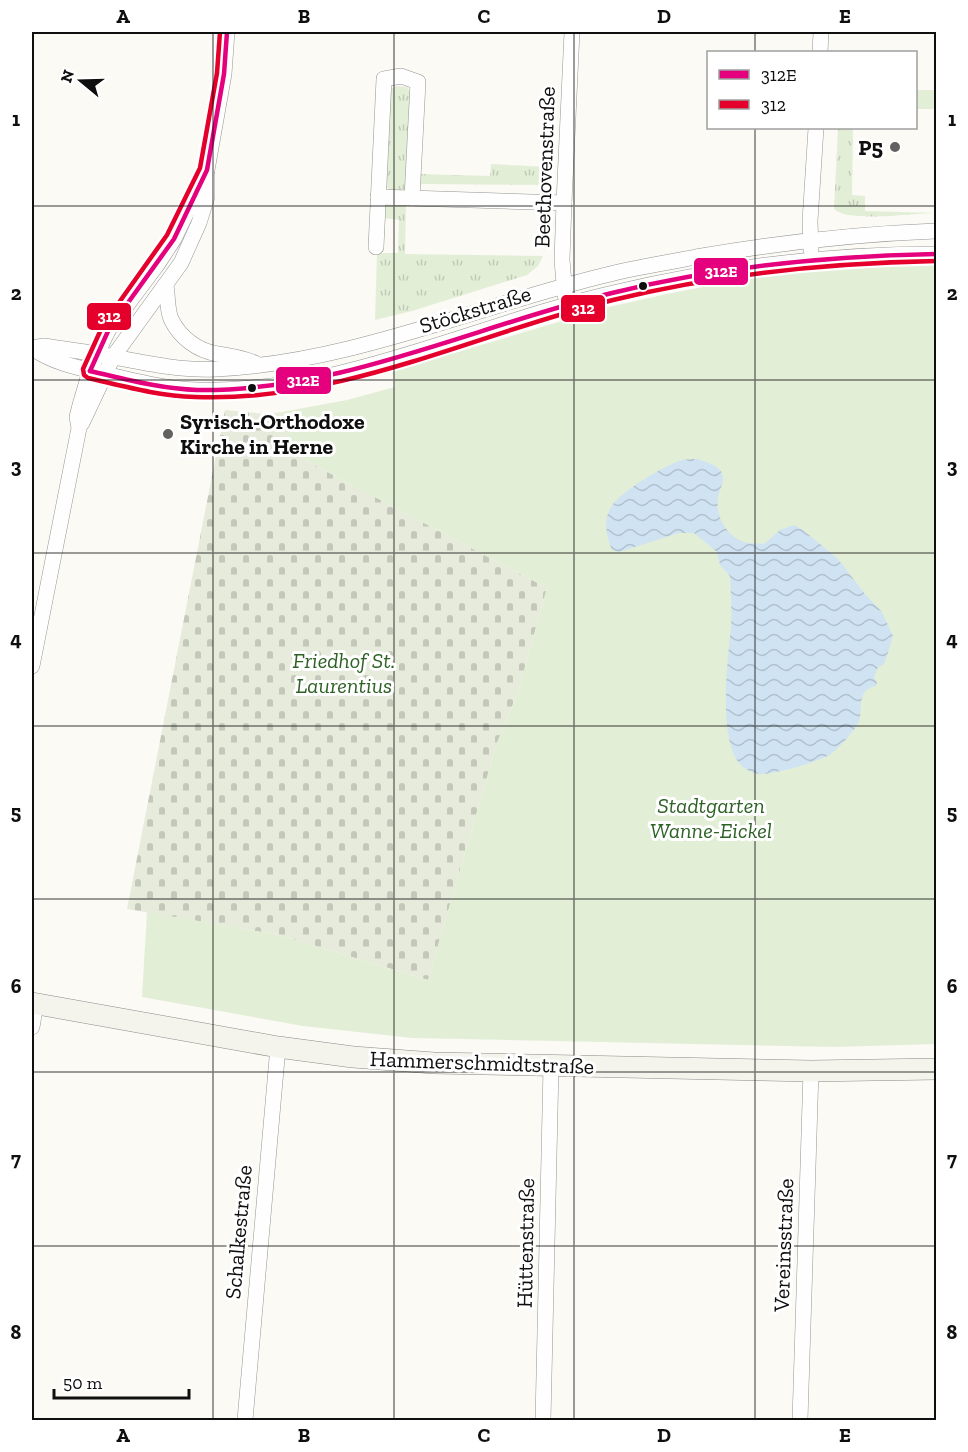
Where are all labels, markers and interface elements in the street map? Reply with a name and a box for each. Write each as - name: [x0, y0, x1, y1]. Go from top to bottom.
- text: A: [116, 4, 130, 28]
- text: B: [298, 4, 310, 28]
- text: C: [478, 4, 491, 28]
- text: D: [657, 4, 671, 28]
- text: E: [839, 4, 851, 28]
- north arrow: [51, 51, 111, 111]
- legend: [707, 51, 917, 129]
- text: 312E: [761, 64, 797, 86]
- text: N: [56, 67, 78, 85]
- street label: Beethovenstraße: [528, 86, 561, 248]
- text: 312: [761, 94, 786, 116]
- text: 1: [12, 107, 20, 131]
- text: 1: [948, 107, 956, 131]
- place label: P5: [858, 134, 883, 161]
- marker: P5: [888, 140, 902, 154]
- line badge: 312E: [693, 257, 749, 286]
- text: 312E: [704, 262, 738, 281]
- street label: Stöckstraße: [416, 280, 534, 339]
- unlabelled marker: [637, 280, 649, 292]
- text: 2: [11, 281, 22, 305]
- text: 2: [947, 281, 958, 305]
- line badge: 312: [560, 294, 606, 323]
- text: 312: [571, 299, 595, 318]
- line badge: 312: [86, 302, 132, 331]
- text: 312: [97, 307, 121, 326]
- line badge: 312E: [275, 366, 332, 395]
- text: 312E: [286, 371, 320, 390]
- unlabelled marker: [246, 382, 258, 394]
- place label: Syrisch-Orthodoxe Kirche in Herne: [180, 408, 365, 460]
- marker: Syrisch-Orthodoxe Kirche in Herne: [161, 427, 175, 441]
- text: 3: [11, 454, 22, 478]
- text: 3: [947, 454, 958, 478]
- text: 4: [10, 627, 22, 651]
- text: 4: [946, 627, 958, 651]
- park label: Friedhof St. Laurentius: [293, 647, 395, 699]
- park label: Stadtgarten Wanne-Eickel: [650, 792, 772, 844]
- text: 5: [11, 800, 21, 824]
- text: 5: [947, 800, 957, 824]
- text: 6: [11, 974, 22, 998]
- text: 6: [947, 974, 958, 998]
- street label: Hammerschmidtstraße: [369, 1045, 595, 1080]
- text: 7: [11, 1147, 21, 1171]
- text: 7: [947, 1147, 957, 1171]
- street label: Schalkestraße: [219, 1164, 258, 1300]
- street label: Hüttenstraße: [511, 1178, 540, 1308]
- street label: Vereinsstraße: [768, 1178, 799, 1313]
- text: 8: [11, 1320, 22, 1344]
- text: 8: [947, 1320, 958, 1344]
- scale bar: [54, 1362, 189, 1400]
- text: 50 m: [63, 1372, 103, 1394]
- text: A: [116, 1423, 130, 1447]
- text: B: [298, 1423, 310, 1447]
- text: C: [478, 1423, 491, 1447]
- text: D: [657, 1423, 671, 1447]
- text: E: [839, 1423, 851, 1447]

